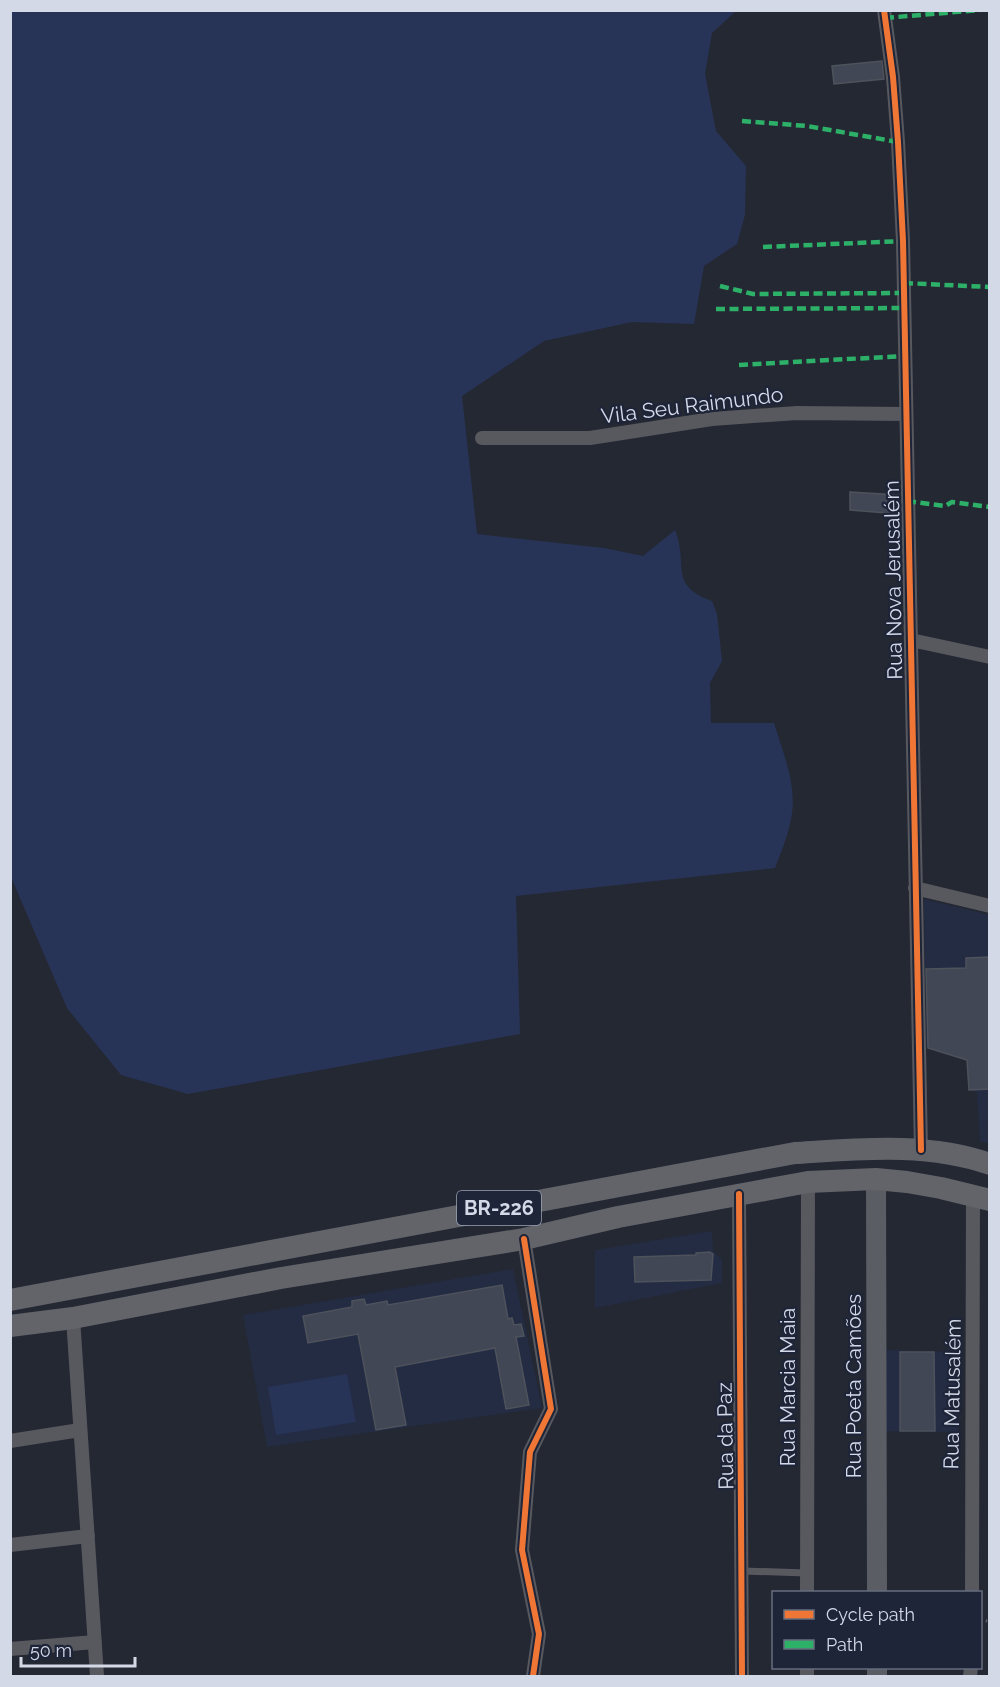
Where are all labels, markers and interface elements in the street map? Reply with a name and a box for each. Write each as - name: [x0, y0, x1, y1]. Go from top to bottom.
- street label: Vila Seu Raimundo: [599, 381, 785, 429]
- street label: Rua Nova Jerusalém: [879, 480, 907, 680]
- road number: BR-226: [457, 1191, 541, 1225]
- street label: Rua Poeta Camões: [841, 1294, 866, 1478]
- street label: Rua Marcia Maia: [775, 1308, 800, 1466]
- street label: Rua Matusalém: [938, 1318, 966, 1470]
- street label: Rua da Paz: [712, 1382, 738, 1490]
- legend: [772, 1591, 982, 1669]
- text: Cycle path: [826, 1604, 915, 1625]
- scale bar: [21, 1630, 135, 1668]
- text: Path: [826, 1634, 863, 1655]
- text: 50 m: [30, 1640, 72, 1661]

